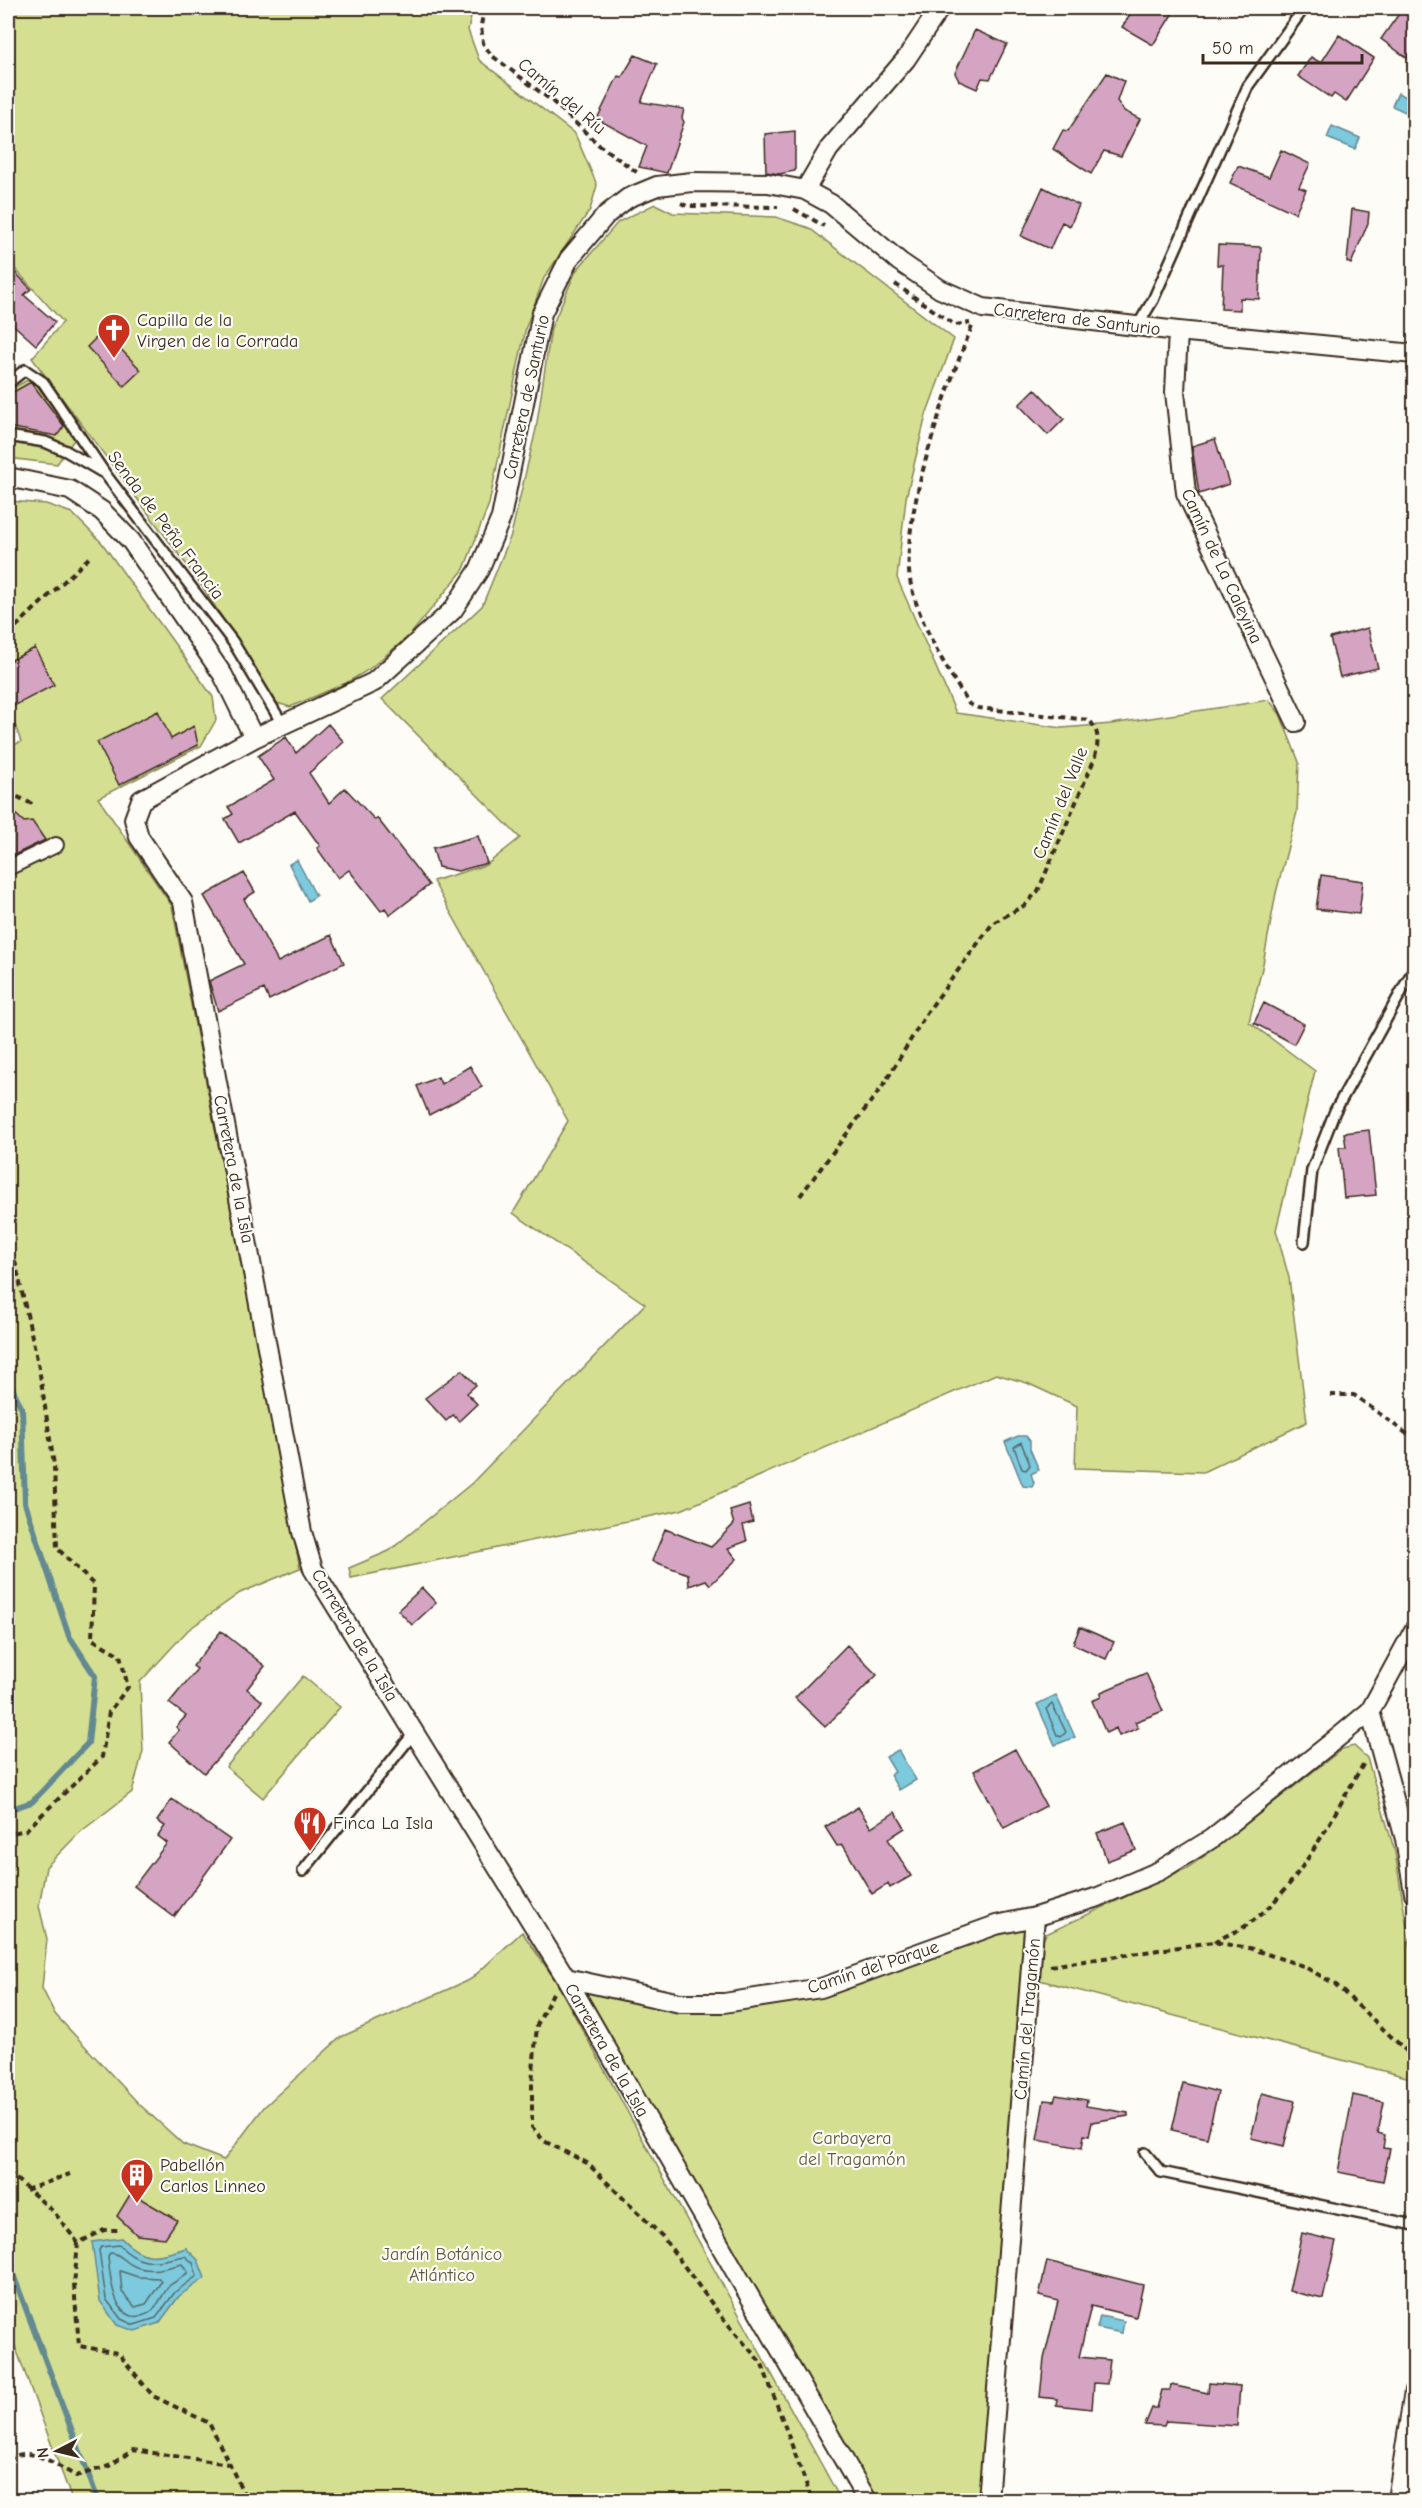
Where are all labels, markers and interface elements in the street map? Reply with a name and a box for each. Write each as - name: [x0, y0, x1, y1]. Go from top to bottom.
- scale bar: [1203, 27, 1362, 65]
- text: 50 m: [1212, 38, 1254, 59]
- street label: Camín del Ríu: [514, 54, 610, 139]
- street label: Carretera de Santurio: [992, 299, 1162, 340]
- place label: Capilla de la Virgen de la Corrada: [137, 310, 298, 352]
- church icon: Capilla de la Virgen de la Corrada: [96, 312, 132, 359]
- street label: Carretera de Santurio: [499, 313, 554, 481]
- street label: Senda de Peña Francia: [103, 447, 228, 604]
- street label: Camín de La Caleyina: [1176, 485, 1267, 647]
- street label: Camín del Valle: [1029, 744, 1092, 862]
- street label: Carretera de la Isla: [209, 1093, 258, 1245]
- street label: Carretera de la Isla: [307, 1565, 402, 1705]
- restaurant icon: Finca La Isla: [292, 1805, 328, 1852]
- place label: Finca La Isla: [333, 1813, 433, 1834]
- street label: Camín del Parque: [805, 1936, 941, 1999]
- street label: Camín del Tragamón: [1010, 1937, 1045, 2101]
- street label: Carretera de la Isla: [560, 1980, 653, 2121]
- park label: Carbayera del Tragamón: [798, 2128, 906, 2170]
- place label: Pabellón Carlos Linneo: [160, 2155, 266, 2197]
- building icon: Pabellón Carlos Linneo: [119, 2157, 155, 2204]
- park label: Jardín Botánico Atlántico: [382, 2244, 502, 2286]
- north arrow: [27, 2421, 87, 2481]
- text: N: [34, 2446, 53, 2459]

